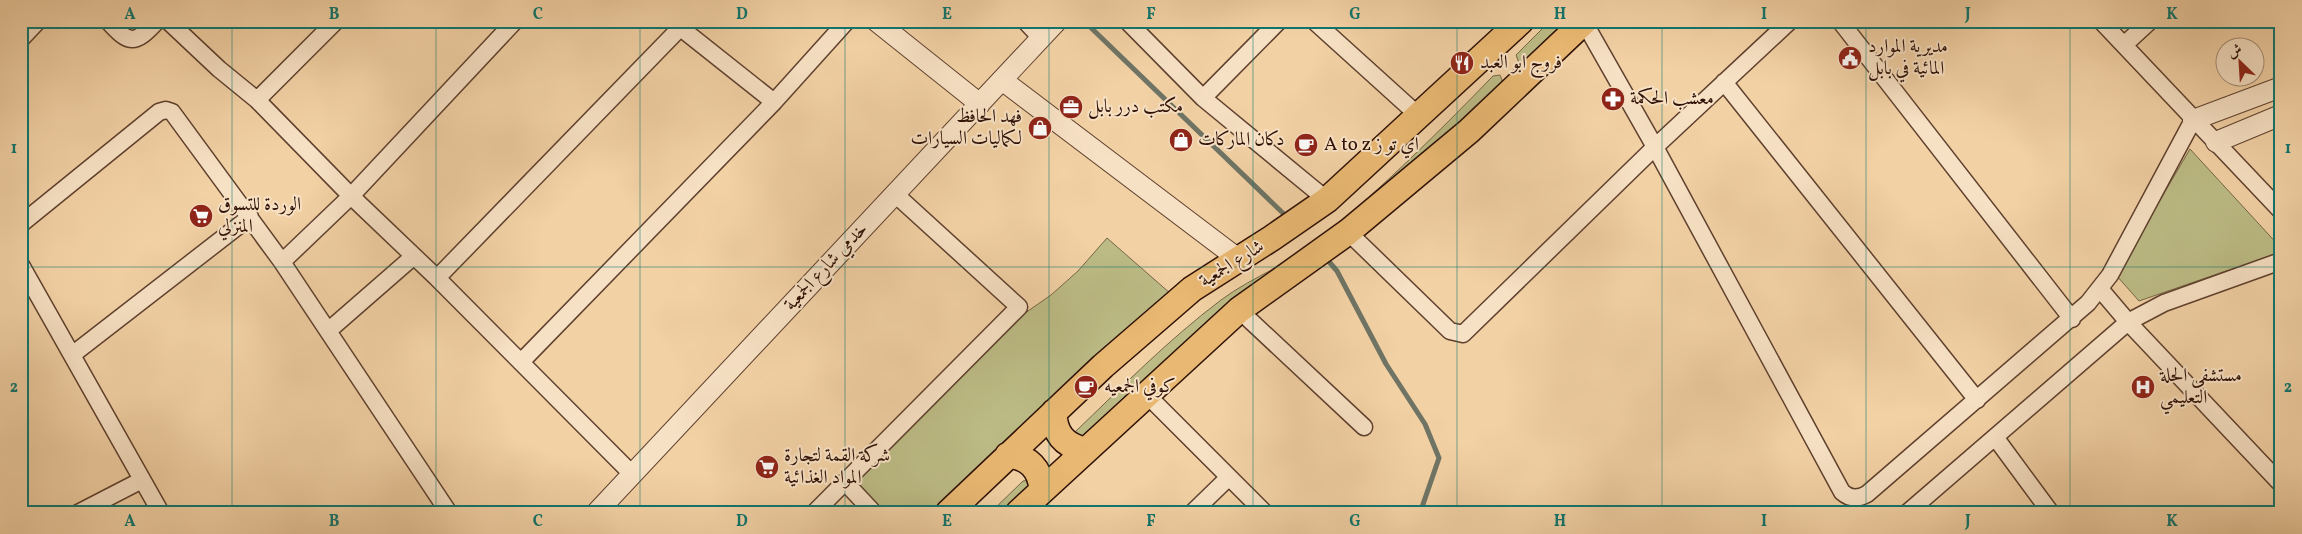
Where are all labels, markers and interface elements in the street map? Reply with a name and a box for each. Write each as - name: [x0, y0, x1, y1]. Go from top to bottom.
- text: A: [124, 4, 136, 26]
- text: B: [329, 4, 340, 26]
- text: C: [533, 4, 543, 26]
- text: D: [736, 4, 748, 26]
- text: E: [942, 4, 952, 26]
- text: F: [1146, 4, 1156, 26]
- text: G: [1349, 4, 1361, 26]
- text: H: [1554, 4, 1566, 26]
- text: I: [1761, 4, 1767, 26]
- text: J: [1964, 4, 1971, 26]
- text: K: [2166, 4, 2178, 26]
- place label: مديرية الموارد المائية في بابل: [1868, 34, 1948, 83]
- north arrow: [2214, 38, 2264, 88]
- text: ش: [2225, 40, 2246, 63]
- public building icon: مديرية الموارد المائية في بابل: [1837, 45, 1863, 71]
- restaurant icon: فروج ابو العبد: [1449, 50, 1475, 76]
- place label: فروج ابو العبد: [1480, 50, 1562, 79]
- pharmacy icon: معشب الحكمة: [1600, 86, 1626, 112]
- place label: معشب الحكمة: [1630, 86, 1714, 112]
- office icon: مكتب درر بابل: [1058, 94, 1084, 120]
- place label: مكتب درر بابل: [1088, 94, 1183, 120]
- place label: فهد الحافظ لكماليات السيارات: [911, 104, 1022, 152]
- shop icon: فهد الحافظ لكماليات السيارات: [1027, 115, 1053, 141]
- shop icon: دكان الماركات: [1168, 127, 1194, 153]
- place label: دكان الماركات: [1198, 127, 1285, 153]
- cafe icon: A to z اي تو ز: [1293, 132, 1319, 158]
- place label: A to z اي تو ز: [1324, 132, 1419, 159]
- text: 1: [11, 138, 17, 160]
- text: 1: [2285, 138, 2291, 160]
- place label: الوردة للتسوق المنزلي: [218, 192, 301, 241]
- supermarket icon: الوردة للتسوق المنزلي: [188, 203, 214, 229]
- street label: خدمي شارع الجمعية: [778, 217, 875, 318]
- street label: شارع الجمعية: [1195, 234, 1270, 295]
- place label: مستشفى الحلة التعليمي: [2159, 363, 2242, 415]
- cafe icon: كوفي الجمعيه: [1073, 374, 1099, 400]
- place label: كوفي الجمعيه: [1104, 374, 1176, 401]
- hospital icon: مستشفى الحلة التعليمي: [2130, 374, 2156, 400]
- text: 2: [10, 377, 18, 399]
- text: 2: [2284, 377, 2292, 399]
- place label: شركة القمة لتجارة المواد الغذائية: [784, 443, 890, 491]
- supermarket icon: شركة القمة لتجارة المواد الغذائية: [754, 454, 780, 480]
- text: A: [124, 511, 136, 533]
- text: B: [329, 511, 340, 533]
- text: C: [533, 511, 543, 533]
- text: D: [736, 511, 748, 533]
- text: E: [942, 511, 952, 533]
- text: F: [1146, 511, 1156, 533]
- text: G: [1349, 511, 1361, 533]
- text: H: [1554, 511, 1566, 533]
- text: I: [1761, 511, 1767, 533]
- text: J: [1964, 511, 1971, 533]
- text: K: [2166, 511, 2178, 533]

